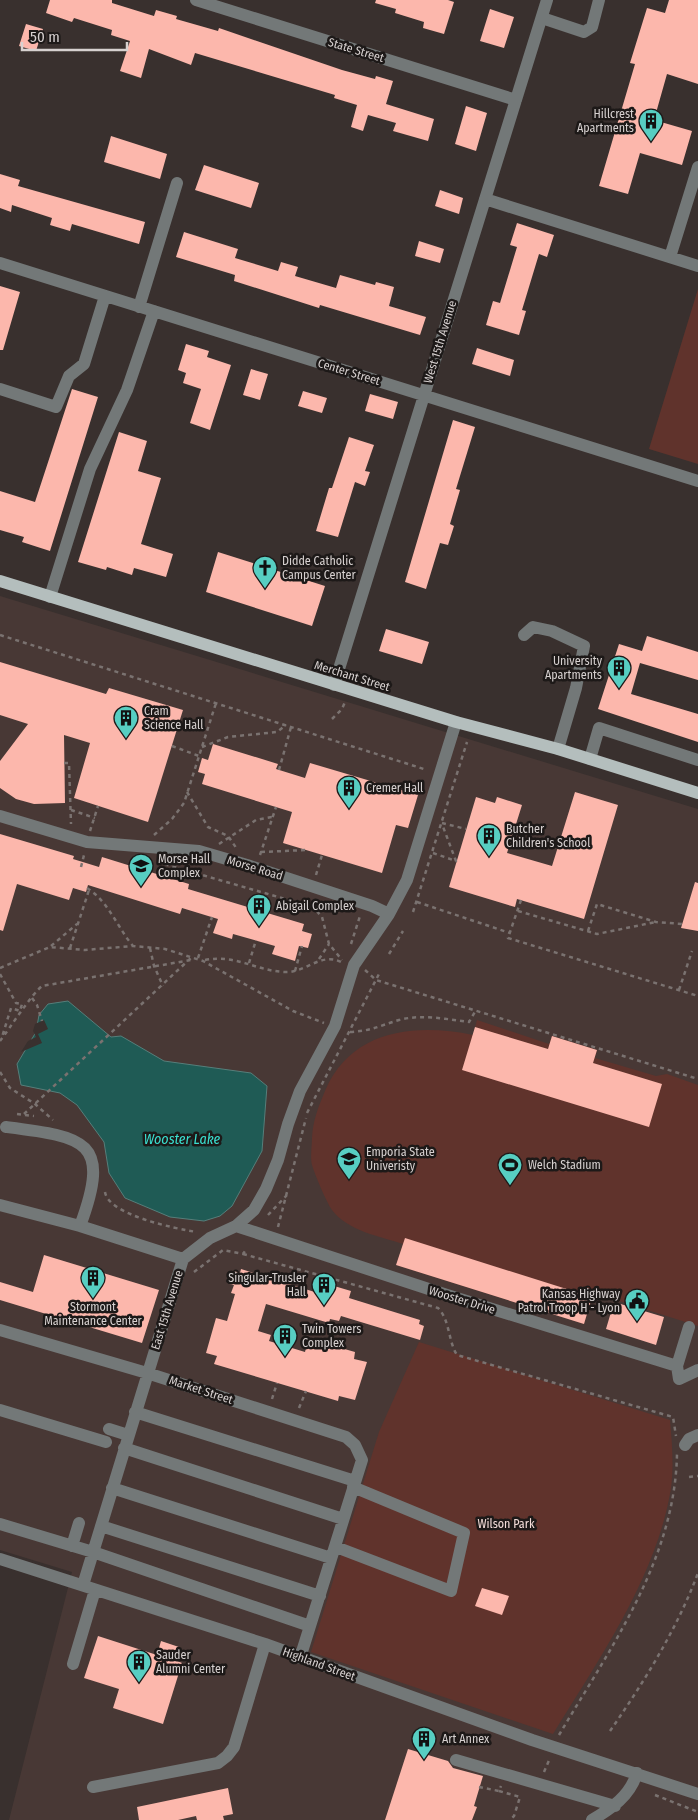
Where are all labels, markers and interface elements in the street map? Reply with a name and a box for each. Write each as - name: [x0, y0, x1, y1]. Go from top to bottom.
- scale bar: [22, 20, 128, 52]
- text: 50 m: [30, 28, 60, 46]
- street label: State Street: [326, 35, 386, 65]
- place label: Hillcrest Apartments: [577, 107, 634, 135]
- building icon: Hillcrest Apartments: [638, 108, 664, 142]
- street label: West 15th Avenue: [421, 299, 459, 385]
- street label: Center Street: [316, 356, 382, 388]
- place label: Didde Catholic Campus Center: [282, 554, 356, 582]
- church icon: Didde Catholic Campus Center: [252, 555, 278, 589]
- place label: University Apartments: [545, 654, 603, 682]
- building icon: University Apartments: [606, 655, 632, 689]
- street label: Merchant Street: [313, 658, 392, 694]
- place label: Cram Science Hall: [144, 704, 203, 732]
- building icon: Cram Science Hall: [113, 705, 139, 739]
- building icon: Cremer Hall: [336, 775, 362, 809]
- place label: Cremer Hall: [366, 781, 423, 795]
- place label: Butcher Children's School: [506, 822, 590, 850]
- building icon: Butcher Children's School: [476, 823, 502, 857]
- place label: Morse Hall Complex: [158, 852, 210, 880]
- school or university icon: Morse Hall Complex: [128, 853, 154, 887]
- street label: Morse Road: [225, 853, 285, 883]
- building icon: Abigail Complex: [246, 893, 272, 927]
- place label: Abigail Complex: [276, 899, 355, 913]
- water label: Wooster Lake: [144, 1131, 221, 1148]
- place label: Emporia State Univeristy: [366, 1145, 435, 1173]
- school or university icon: Emporia State Univeristy: [336, 1146, 362, 1180]
- sports icon: Welch Stadium: [497, 1152, 523, 1186]
- place label: Welch Stadium: [528, 1158, 601, 1172]
- building icon: Stormont Maintenance Center: [80, 1265, 106, 1299]
- street label: East 15th Avenue: [148, 1268, 186, 1351]
- place label: Singular-Trusler Hall: [228, 1271, 307, 1299]
- building icon: Singular-Trusler Hall: [311, 1272, 337, 1306]
- street label: Wooster Drive: [427, 1283, 497, 1317]
- place label: Kansas Highway Patrol Troop H - Lyon: [518, 1287, 621, 1315]
- public building icon: Kansas Highway Patrol Troop H - Lyon: [624, 1288, 650, 1322]
- place label: Stormont Maintenance Center: [44, 1300, 143, 1328]
- place label: Twin Towers Complex: [302, 1322, 361, 1350]
- building icon: Twin Towers Complex: [272, 1323, 298, 1357]
- street label: Market Street: [167, 1373, 235, 1407]
- park label: Wilson Park: [477, 1517, 535, 1531]
- street label: Highland Street: [281, 1644, 357, 1684]
- place label: Sauder Alumni Center: [156, 1648, 226, 1676]
- building icon: Sauder Alumni Center: [126, 1649, 152, 1683]
- building icon: Art Annex: [411, 1726, 437, 1760]
- place label: Art Annex: [442, 1732, 490, 1746]

